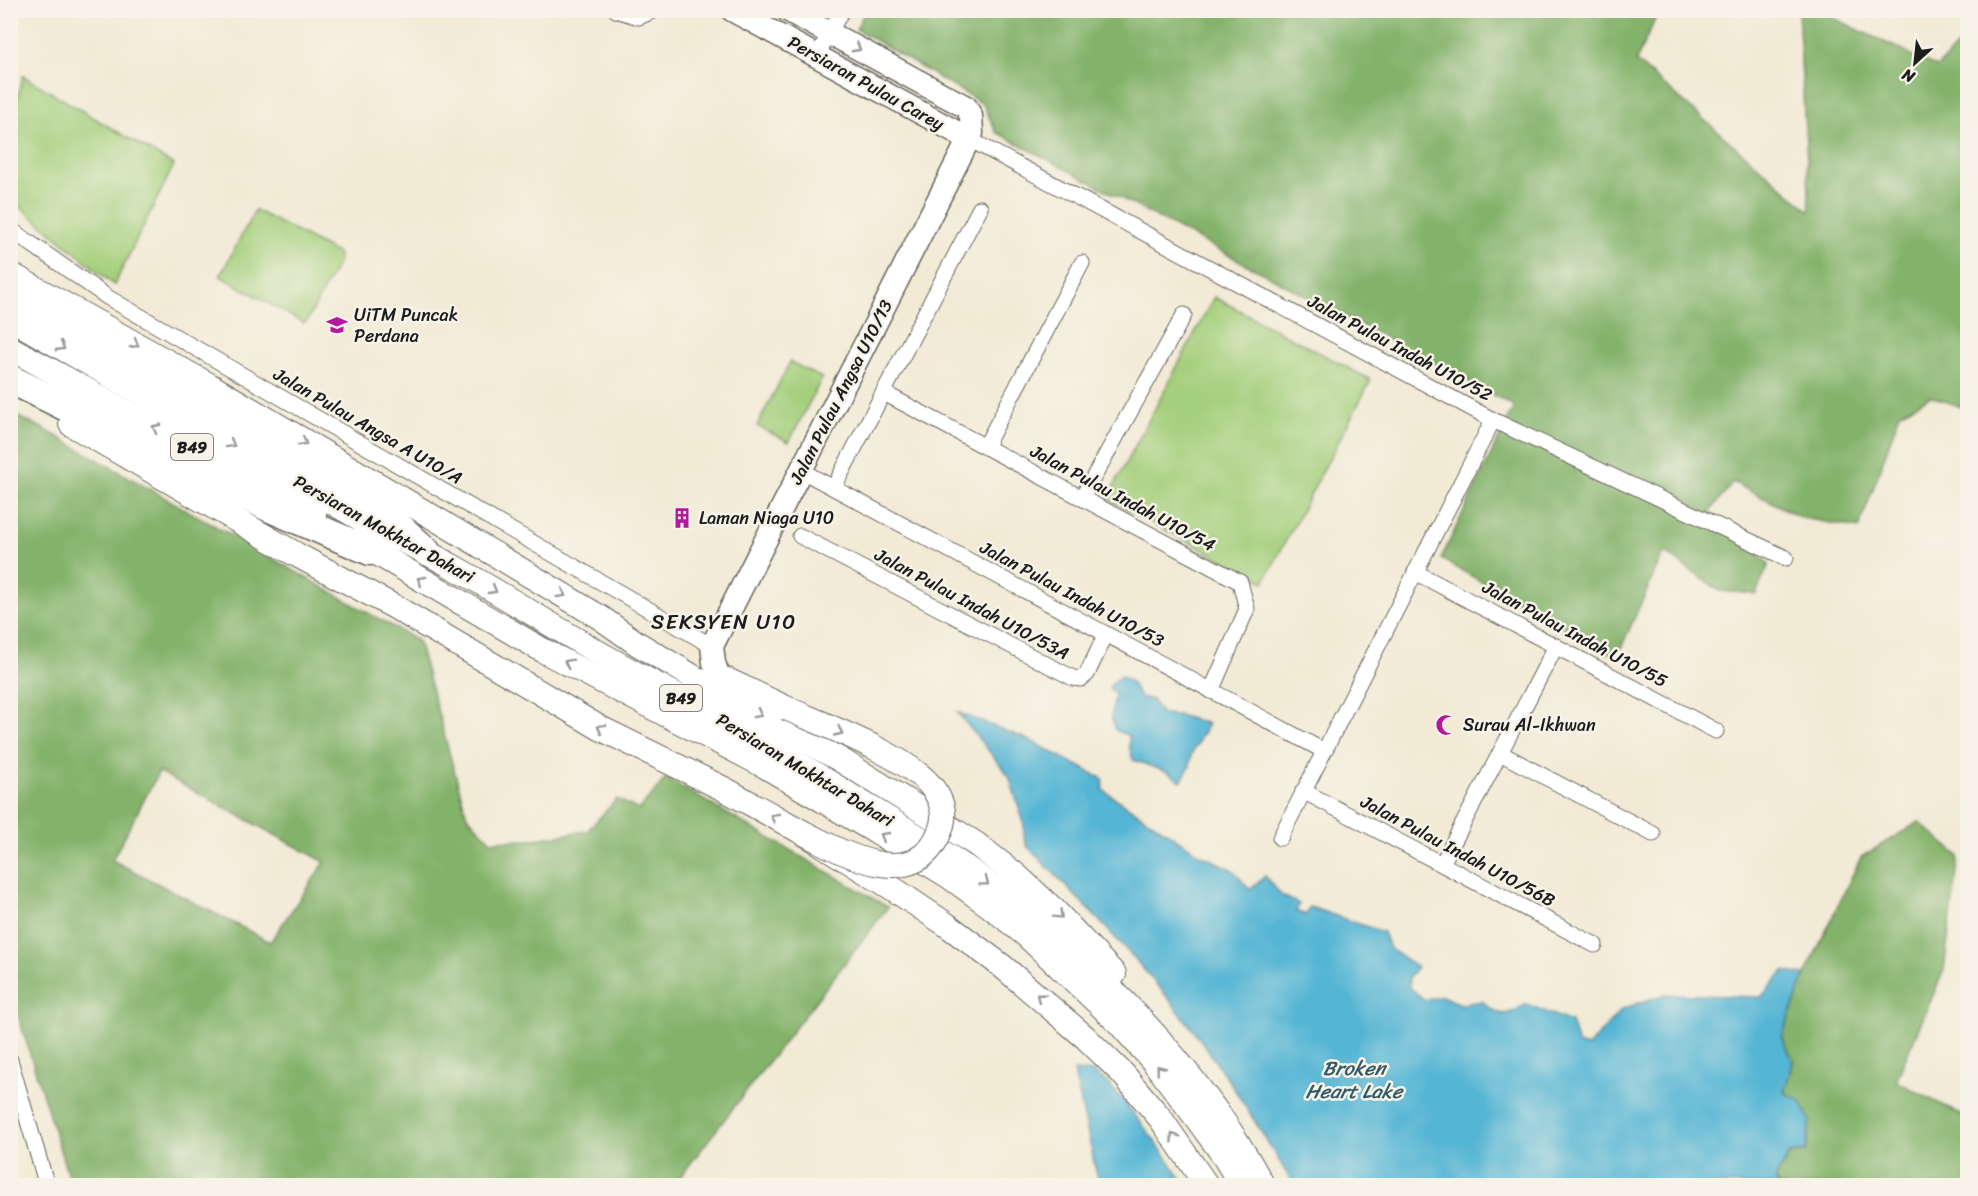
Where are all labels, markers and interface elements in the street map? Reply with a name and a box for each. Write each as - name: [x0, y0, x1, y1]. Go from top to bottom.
- street label: Persiaran Pulau Carey: [782, 26, 951, 140]
- north arrow: [1885, 33, 1945, 93]
- one-way arrow: [850, 41, 861, 52]
- text: N: [1896, 60, 1921, 92]
- street label: Jalan Pulau Indah U10/52: [1301, 285, 1498, 410]
- street label: Jalan Pulau Angsa U10/13: [780, 294, 902, 491]
- place label: UiTM Puncak Perdana: [354, 299, 458, 352]
- school or university icon: UiTM Puncak Perdana: [325, 313, 349, 337]
- one-way arrow: [128, 337, 139, 348]
- one-way arrow: [55, 340, 66, 351]
- street label: Jalan Pulau Angsa A U10/A: [266, 358, 469, 493]
- one-way arrow: [151, 424, 162, 435]
- road number: B49: [171, 434, 213, 460]
- one-way arrow: [297, 434, 307, 446]
- street label: Jalan Pulau Indah U10/54: [1024, 435, 1222, 561]
- one-way arrow: [225, 436, 235, 448]
- street label: Persiaran Mokhtar Dahari: [287, 466, 481, 593]
- place label: Laman Niaga U10: [699, 502, 834, 534]
- building icon: Laman Niaga U10: [670, 506, 694, 530]
- street label: Jalan Pulau Indah U10/53: [973, 531, 1170, 656]
- street label: Jalan Pulau Indah U10/53A: [868, 539, 1075, 669]
- street label: Jalan Pulau Indah U10/55: [1476, 571, 1673, 696]
- one-way arrow: [416, 575, 427, 587]
- one-way arrow: [486, 583, 497, 594]
- one-way arrow: [556, 587, 566, 599]
- district label: SEKSYEN U10: [651, 603, 797, 641]
- one-way arrow: [564, 659, 575, 670]
- road number: B49: [660, 685, 702, 711]
- street label: Persiaran Mokhtar Dahari: [710, 704, 901, 837]
- one-way arrow: [752, 707, 762, 718]
- place label: Surau Al-Ikhwan: [1463, 709, 1596, 741]
- mosque icon: Surau Al-Ikhwan: [1434, 713, 1458, 737]
- one-way arrow: [597, 724, 607, 735]
- one-way arrow: [832, 725, 843, 737]
- street label: Jalan Pulau Indah U10/56B: [1354, 786, 1561, 916]
- one-way arrow: [770, 813, 780, 824]
- one-way arrow: [880, 832, 890, 844]
- one-way arrow: [979, 875, 990, 886]
- one-way arrow: [1052, 908, 1062, 919]
- one-way arrow: [1035, 993, 1046, 1004]
- water label: Broken Heart Lake: [1306, 1051, 1404, 1109]
- one-way arrow: [1156, 1065, 1167, 1076]
- one-way arrow: [1170, 1133, 1181, 1144]

